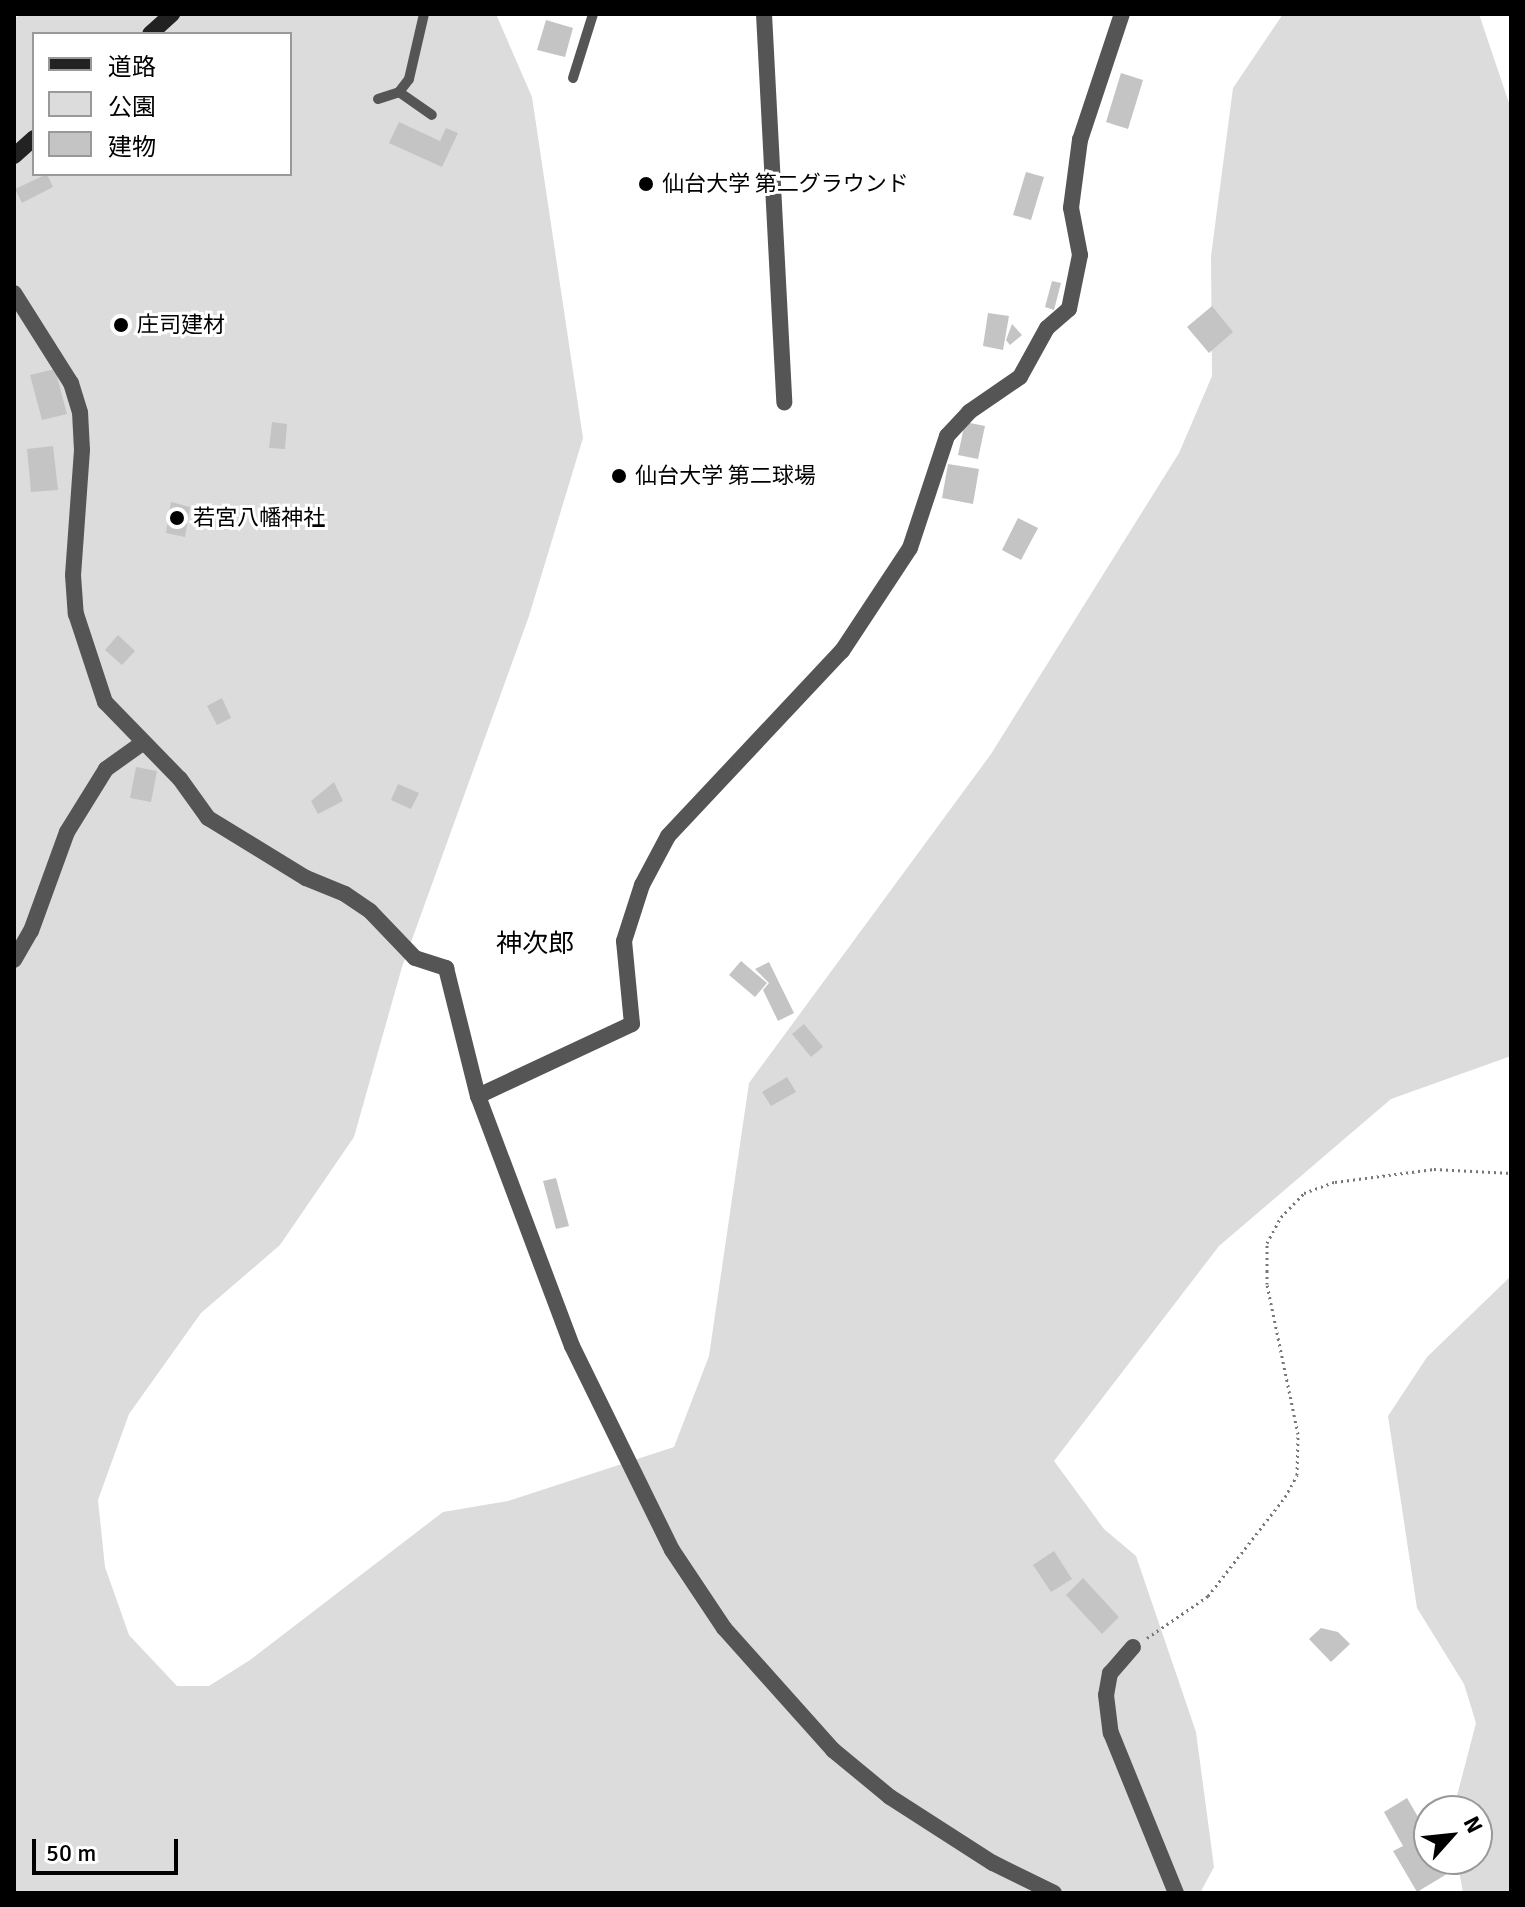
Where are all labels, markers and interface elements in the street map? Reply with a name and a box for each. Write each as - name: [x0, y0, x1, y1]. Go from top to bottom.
- legend: [32, 32, 292, 176]
- text: 道路: [108, 52, 156, 82]
- text: 公園: [108, 92, 156, 122]
- text: 建物: [108, 132, 156, 162]
- place label: 仙台大学 第二グラウンド: [662, 171, 909, 197]
- marker: 仙台大学 第二グラウンド: [637, 175, 655, 193]
- place label: 庄司建材: [137, 312, 225, 338]
- marker: 庄司建材: [112, 316, 130, 334]
- place label: 仙台大学 第二球場: [635, 463, 816, 489]
- marker: 仙台大学 第二球場: [610, 467, 628, 485]
- place label: 若宮八幡神社: [193, 505, 325, 531]
- marker: 若宮八幡神社: [168, 509, 186, 527]
- district label: 神次郎: [496, 929, 574, 961]
- north arrow: [1413, 1795, 1493, 1875]
- text: N: [1458, 1812, 1489, 1838]
- scale bar: [36, 1823, 182, 1873]
- text: 50 m: [46, 1838, 96, 1868]

